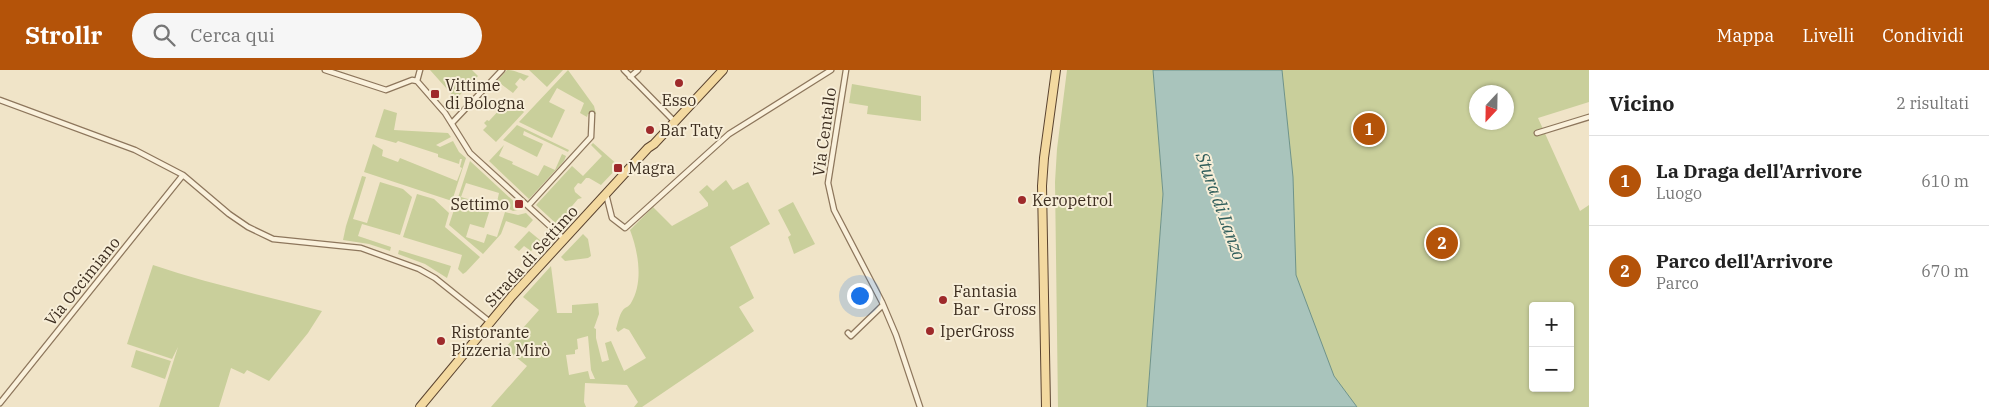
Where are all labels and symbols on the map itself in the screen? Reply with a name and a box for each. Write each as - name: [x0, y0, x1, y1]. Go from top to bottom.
- place label: Vittime di Bologna: [445, 75, 525, 113]
- marker: Esso: [673, 77, 685, 89]
- north arrow: [1469, 85, 1514, 130]
- street label: Via Centallo: [808, 86, 840, 178]
- marker: Vittime di Bologna: [429, 88, 441, 100]
- place label: Esso: [662, 90, 696, 110]
- pin: 1: [1353, 110, 1385, 148]
- place label: Bar Taty: [660, 120, 723, 140]
- marker: Bar Taty: [644, 124, 656, 136]
- water label: Stura di Lanzo: [1190, 148, 1251, 263]
- place label: Magra: [628, 158, 675, 178]
- marker: Magra: [612, 162, 624, 174]
- place label: Keropetrol: [1032, 190, 1113, 210]
- place label: Settimo: [451, 194, 509, 214]
- marker: Keropetrol: [1016, 194, 1028, 206]
- marker: Settimo: [513, 198, 525, 210]
- street label: Strada di Settimo: [480, 201, 582, 311]
- pin: 2: [1426, 224, 1458, 262]
- street label: Via Occimiano: [40, 232, 124, 330]
- place label: Fantasia Bar - Gross: [953, 281, 1036, 319]
- your location: [847, 283, 873, 309]
- marker: Fantasia Bar - Gross: [937, 294, 949, 306]
- place label: IperGross: [940, 321, 1015, 341]
- place label: Ristorante Pizzeria Mirò: [451, 322, 550, 360]
- marker: IperGross: [924, 325, 936, 337]
- marker: Ristorante Pizzeria Mirò: [435, 335, 447, 347]

